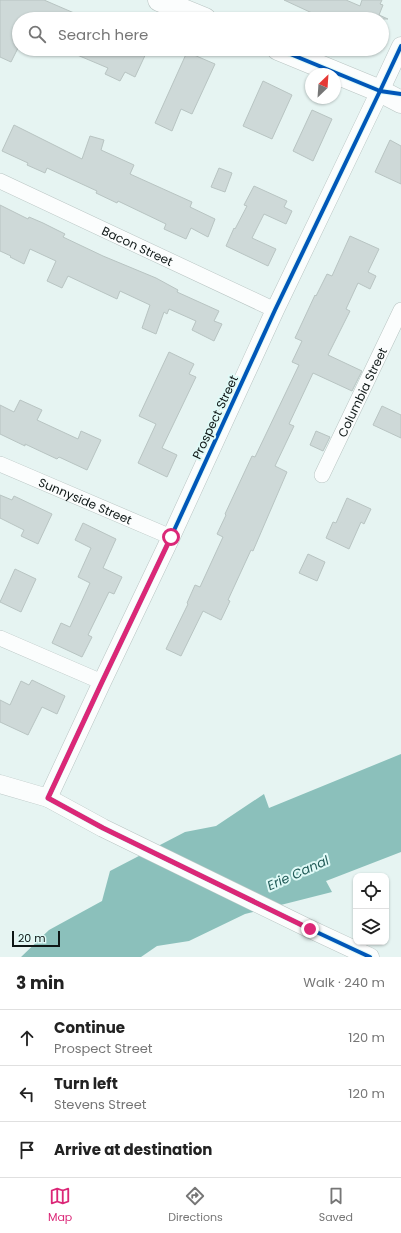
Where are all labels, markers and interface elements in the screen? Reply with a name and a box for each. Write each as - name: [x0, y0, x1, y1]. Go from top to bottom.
- search box: [12, 12, 389, 56]
- icon: search: [26, 23, 48, 45]
- text: Search here: [58, 24, 148, 45]
- north arrow: [305, 68, 341, 104]
- street label: Bacon Street: [99, 222, 176, 270]
- street label: Columbia Street: [333, 344, 390, 440]
- street label: Prospect Street: [188, 372, 242, 462]
- street label: Sunnyside Street: [36, 473, 135, 528]
- route start: [162, 528, 180, 546]
- water label: Erie Canal: [264, 851, 333, 895]
- map controls: [353, 873, 389, 945]
- button: locate: [353, 873, 389, 909]
- button: layers: [353, 909, 389, 945]
- route end: [301, 920, 319, 938]
- scale bar: [12, 929, 60, 948]
- text: 20 m: [18, 930, 46, 946]
- text: 3 min: [16, 971, 64, 995]
- text: Walk · 240 m: [303, 973, 385, 992]
- text: Continue: [54, 1017, 125, 1038]
- icon: ahead: [16, 1027, 38, 1049]
- text: 120 m: [348, 1028, 385, 1047]
- text: Prospect Street: [54, 1039, 153, 1058]
- text: Turn left: [54, 1073, 118, 1094]
- icon: left: [16, 1083, 38, 1105]
- text: 120 m: [348, 1084, 385, 1103]
- text: Stevens Street: [54, 1095, 146, 1114]
- icon: arrive: [16, 1139, 38, 1161]
- text: Arrive at destination: [54, 1139, 212, 1160]
- tab: Map: [48, 1185, 72, 1226]
- tab: Directions: [168, 1185, 223, 1226]
- tab: Saved: [319, 1185, 353, 1226]

